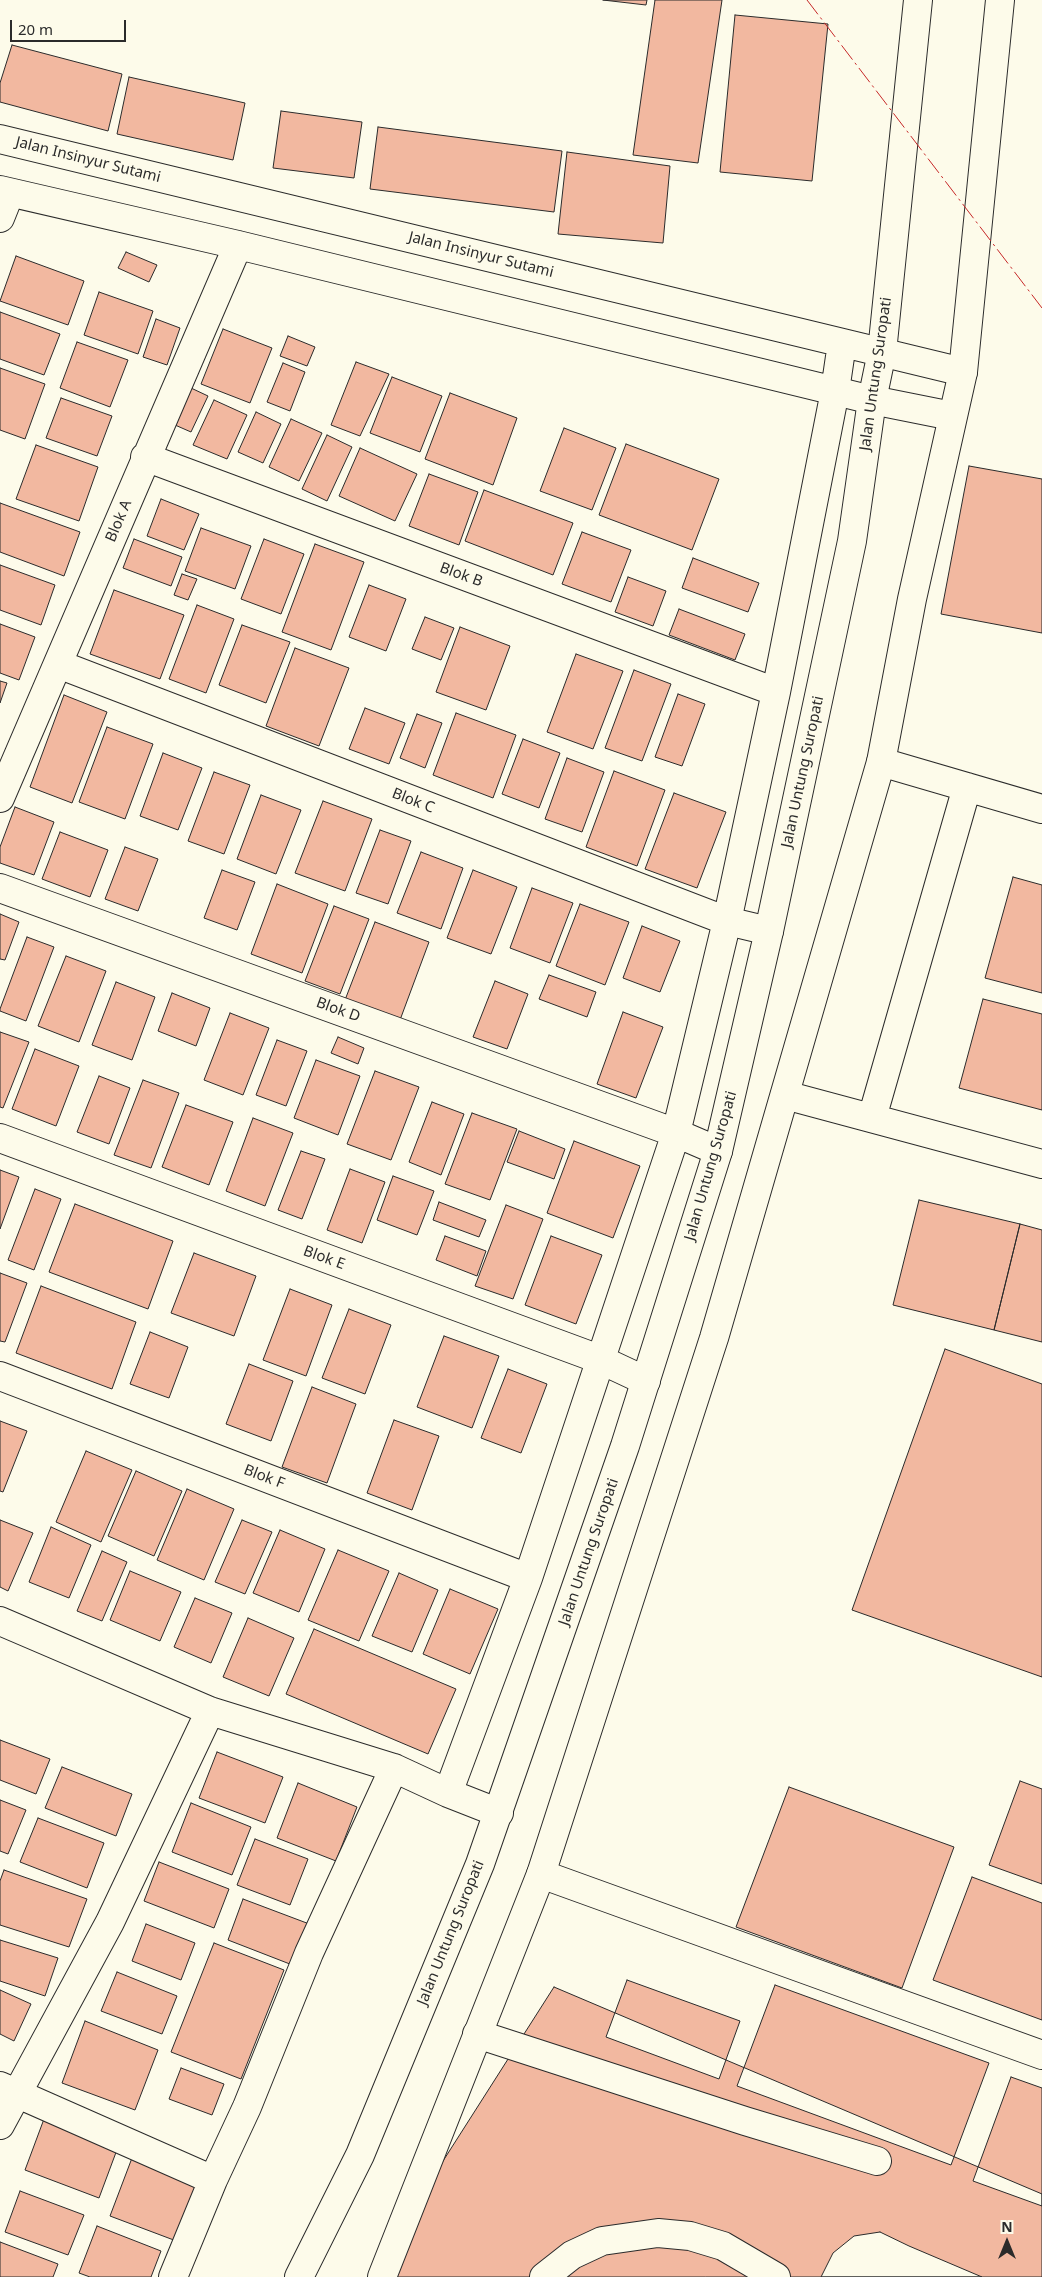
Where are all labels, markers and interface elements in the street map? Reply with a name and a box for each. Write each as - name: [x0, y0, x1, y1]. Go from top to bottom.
- scale bar: [12, 10, 129, 42]
- text: 20 m: [18, 19, 53, 39]
- street label: Jalan Insinyur Sutami: [14, 133, 162, 187]
- street label: Jalan Insinyur Sutami: [407, 228, 555, 282]
- street label: Jalan Untung Suropati: [856, 296, 896, 452]
- street label: Blok A: [102, 497, 136, 545]
- street label: Blok B: [437, 559, 485, 591]
- street label: Jalan Untung Suropati: [778, 694, 828, 850]
- street label: Blok C: [389, 785, 437, 817]
- street label: Blok D: [314, 994, 362, 1026]
- street label: Jalan Untung Suropati: [681, 1089, 741, 1243]
- street label: Blok E: [301, 1242, 347, 1274]
- street label: Blok F: [241, 1461, 287, 1493]
- street label: Jalan Untung Suropati: [555, 1476, 623, 1628]
- street label: Jalan Untung Suropati: [414, 1858, 488, 2008]
- north arrow: [982, 2217, 1032, 2267]
- text: N: [1001, 2217, 1013, 2236]

